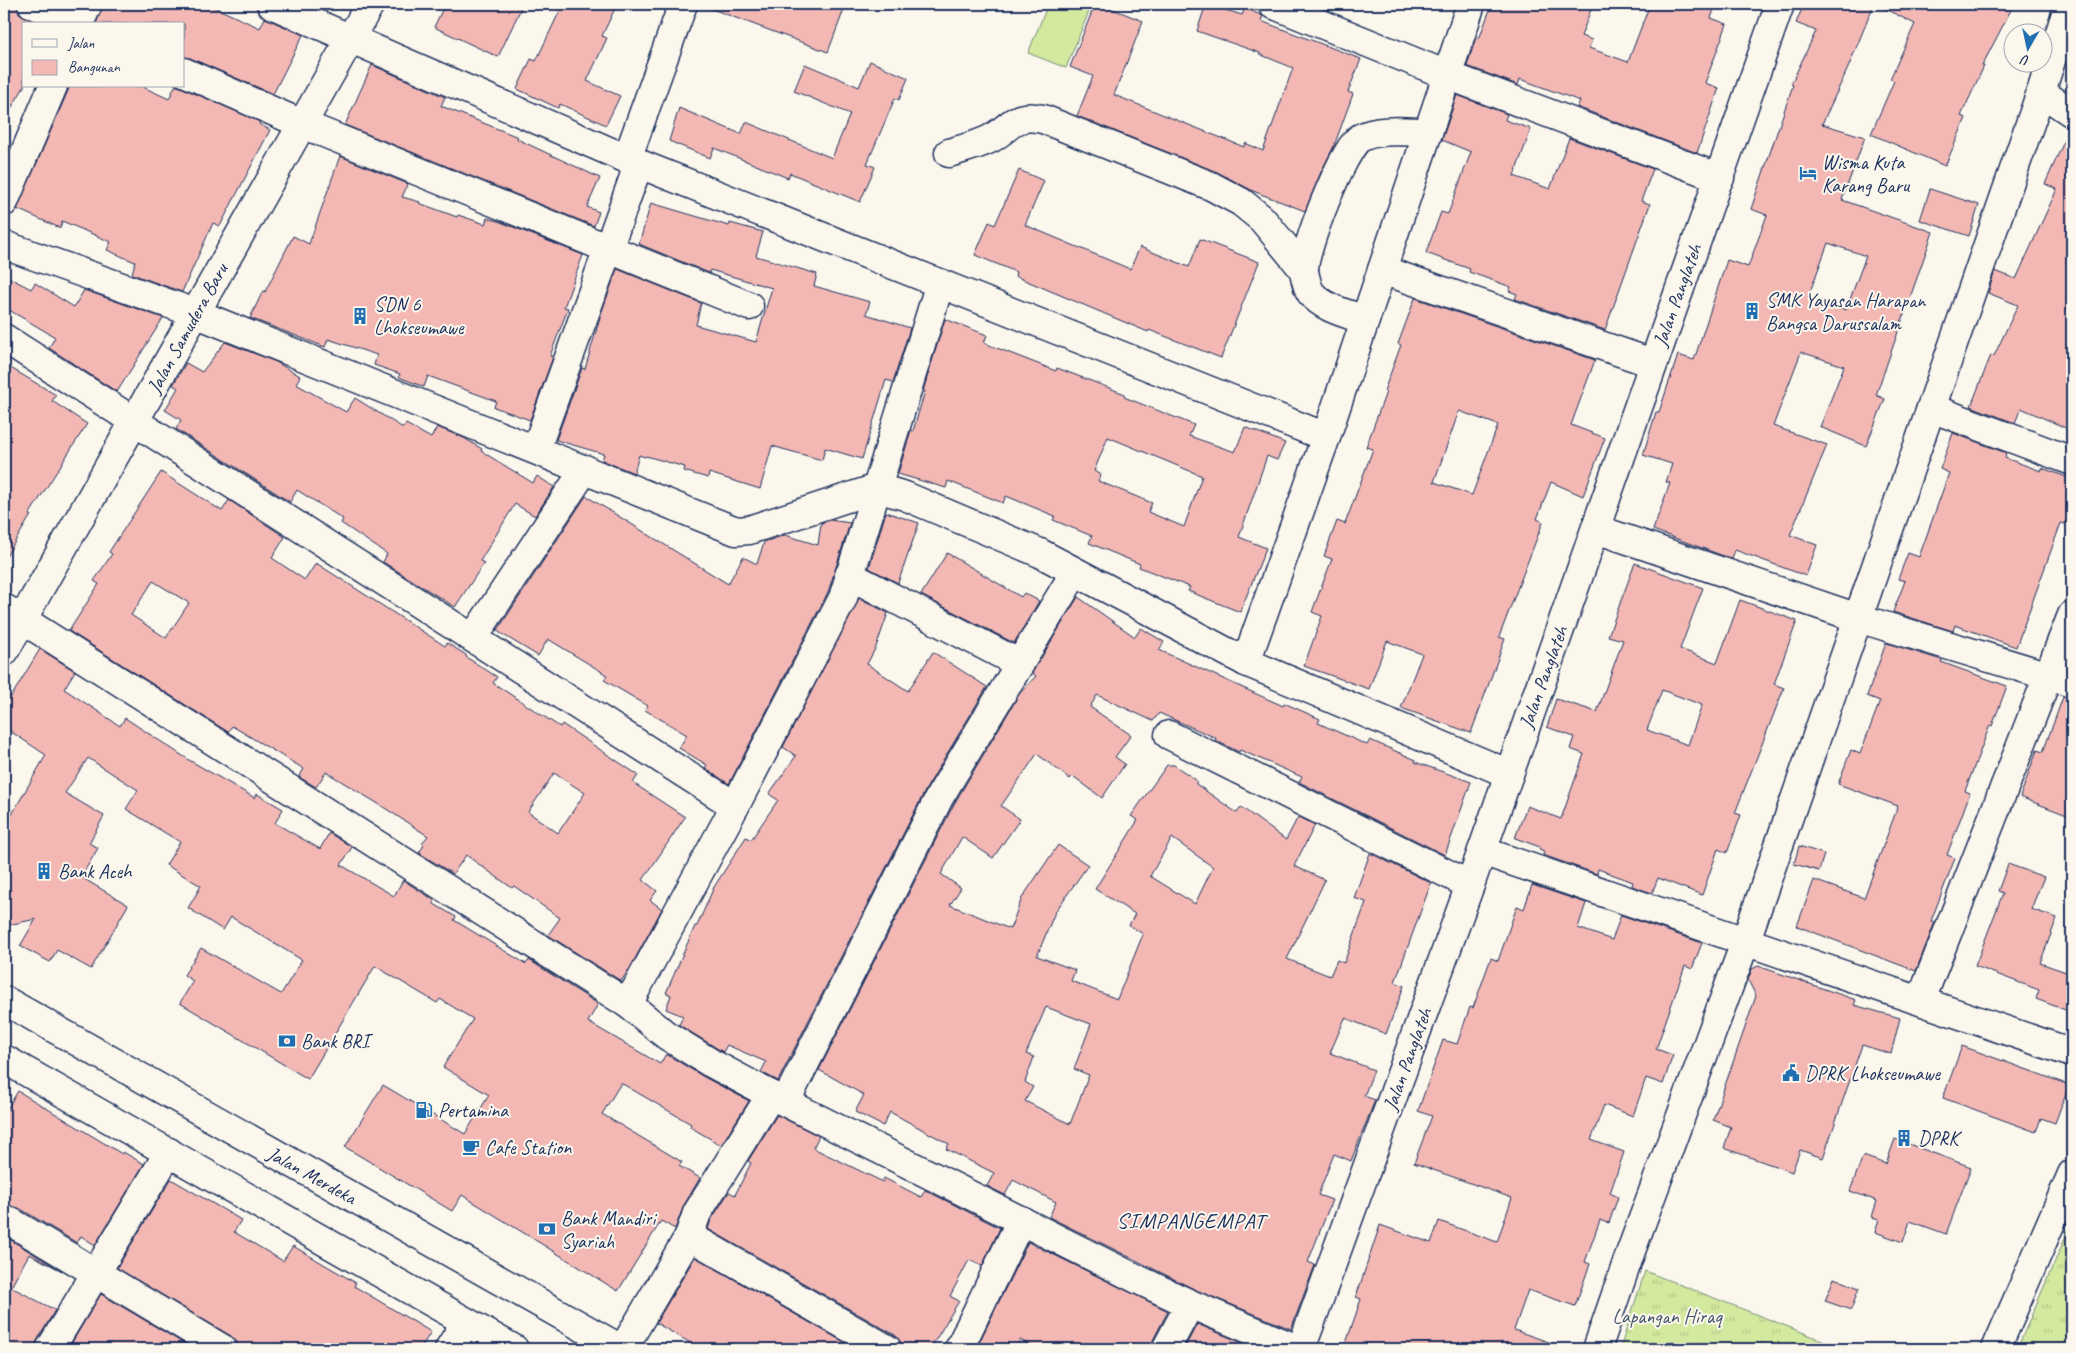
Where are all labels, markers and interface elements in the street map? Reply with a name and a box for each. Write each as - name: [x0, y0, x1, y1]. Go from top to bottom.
- legend: [22, 22, 185, 88]
- north arrow: [2004, 22, 2054, 72]
- text: Jalan: [67, 34, 95, 53]
- text: U: [2018, 51, 2031, 69]
- text: Bangunan: [68, 58, 121, 77]
- place label: Wisma Kuta Karang Baru: [1822, 150, 1911, 198]
- hotel icon: Wisma Kuta Karang Baru: [1798, 163, 1818, 183]
- street label: Jalan Panglateh: [1647, 239, 1708, 351]
- street label: Jalan Samudera Baru: [141, 257, 234, 398]
- place label: SMK Yayasan Harapan Bangsa Darussalam: [1766, 288, 1926, 336]
- place label: SDN 6 Lhokseumawe: [374, 292, 465, 340]
- building icon: SMK Yayasan Harapan Bangsa Darussalam: [1742, 301, 1762, 321]
- building icon: SDN 6 Lhokseumawe: [350, 306, 370, 326]
- street label: Jalan Panglateh: [1513, 621, 1574, 733]
- place label: Bank Aceh: [58, 859, 133, 884]
- building icon: Bank Aceh: [34, 861, 54, 881]
- street label: Jalan Panglateh: [1377, 1003, 1438, 1115]
- place label: Bank BRI: [301, 1029, 374, 1054]
- bank icon: Bank BRI: [277, 1031, 297, 1051]
- place label: DPRK Lhokseumawe: [1805, 1061, 1942, 1086]
- public building icon: DPRK Lhokseumawe: [1781, 1063, 1801, 1083]
- place label: Pertamina: [438, 1098, 509, 1123]
- fuel station icon: Pertamina: [414, 1100, 434, 1120]
- place label: DPRK: [1918, 1126, 1963, 1151]
- building icon: DPRK: [1894, 1128, 1914, 1148]
- place label: Cafe Station: [485, 1135, 572, 1160]
- cafe icon: Cafe Station: [461, 1137, 481, 1157]
- street label: Jalan Merdeka: [262, 1140, 362, 1211]
- place label: Bank Mandiri Syariah: [561, 1206, 657, 1254]
- district label: SIMPANGEMPAT: [1117, 1207, 1269, 1235]
- bank icon: Bank Mandiri Syariah: [537, 1219, 557, 1239]
- park label: Lapangan Hiraq: [1613, 1304, 1723, 1329]

